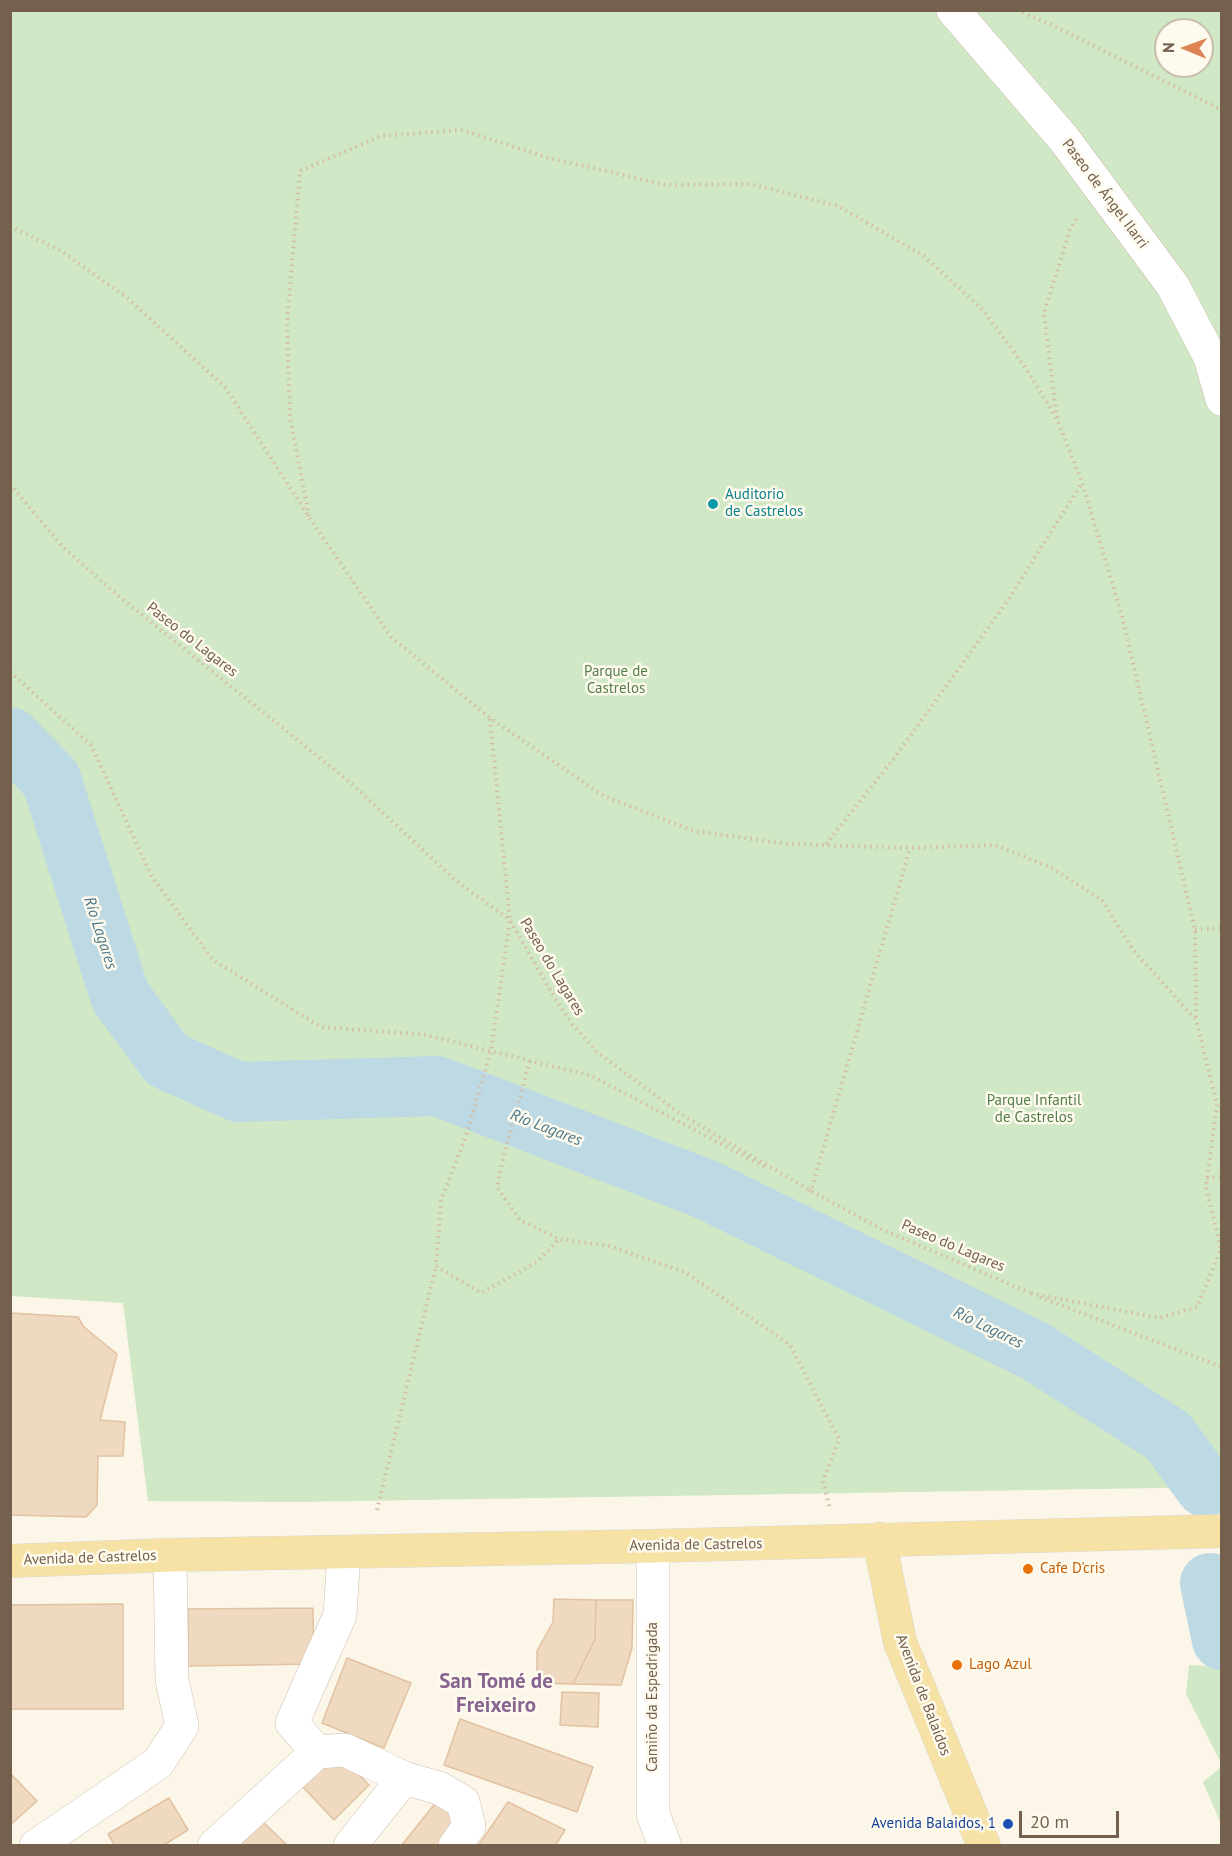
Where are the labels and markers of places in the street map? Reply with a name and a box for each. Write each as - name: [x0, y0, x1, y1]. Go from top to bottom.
- place label: Auditorio de Castrelos: [725, 486, 803, 521]
- marker: Auditorio de Castrelos: [706, 497, 720, 511]
- place label: Cafe D'cris: [1040, 1560, 1105, 1578]
- marker: Cafe D'cris: [1021, 1562, 1035, 1576]
- place label: Lago Azul: [969, 1656, 1032, 1674]
- marker: Lago Azul: [950, 1658, 964, 1672]
- place label: Avenida Balaidos, 1: [871, 1815, 996, 1833]
- marker: Avenida Balaidos, 1: [1001, 1817, 1015, 1831]

